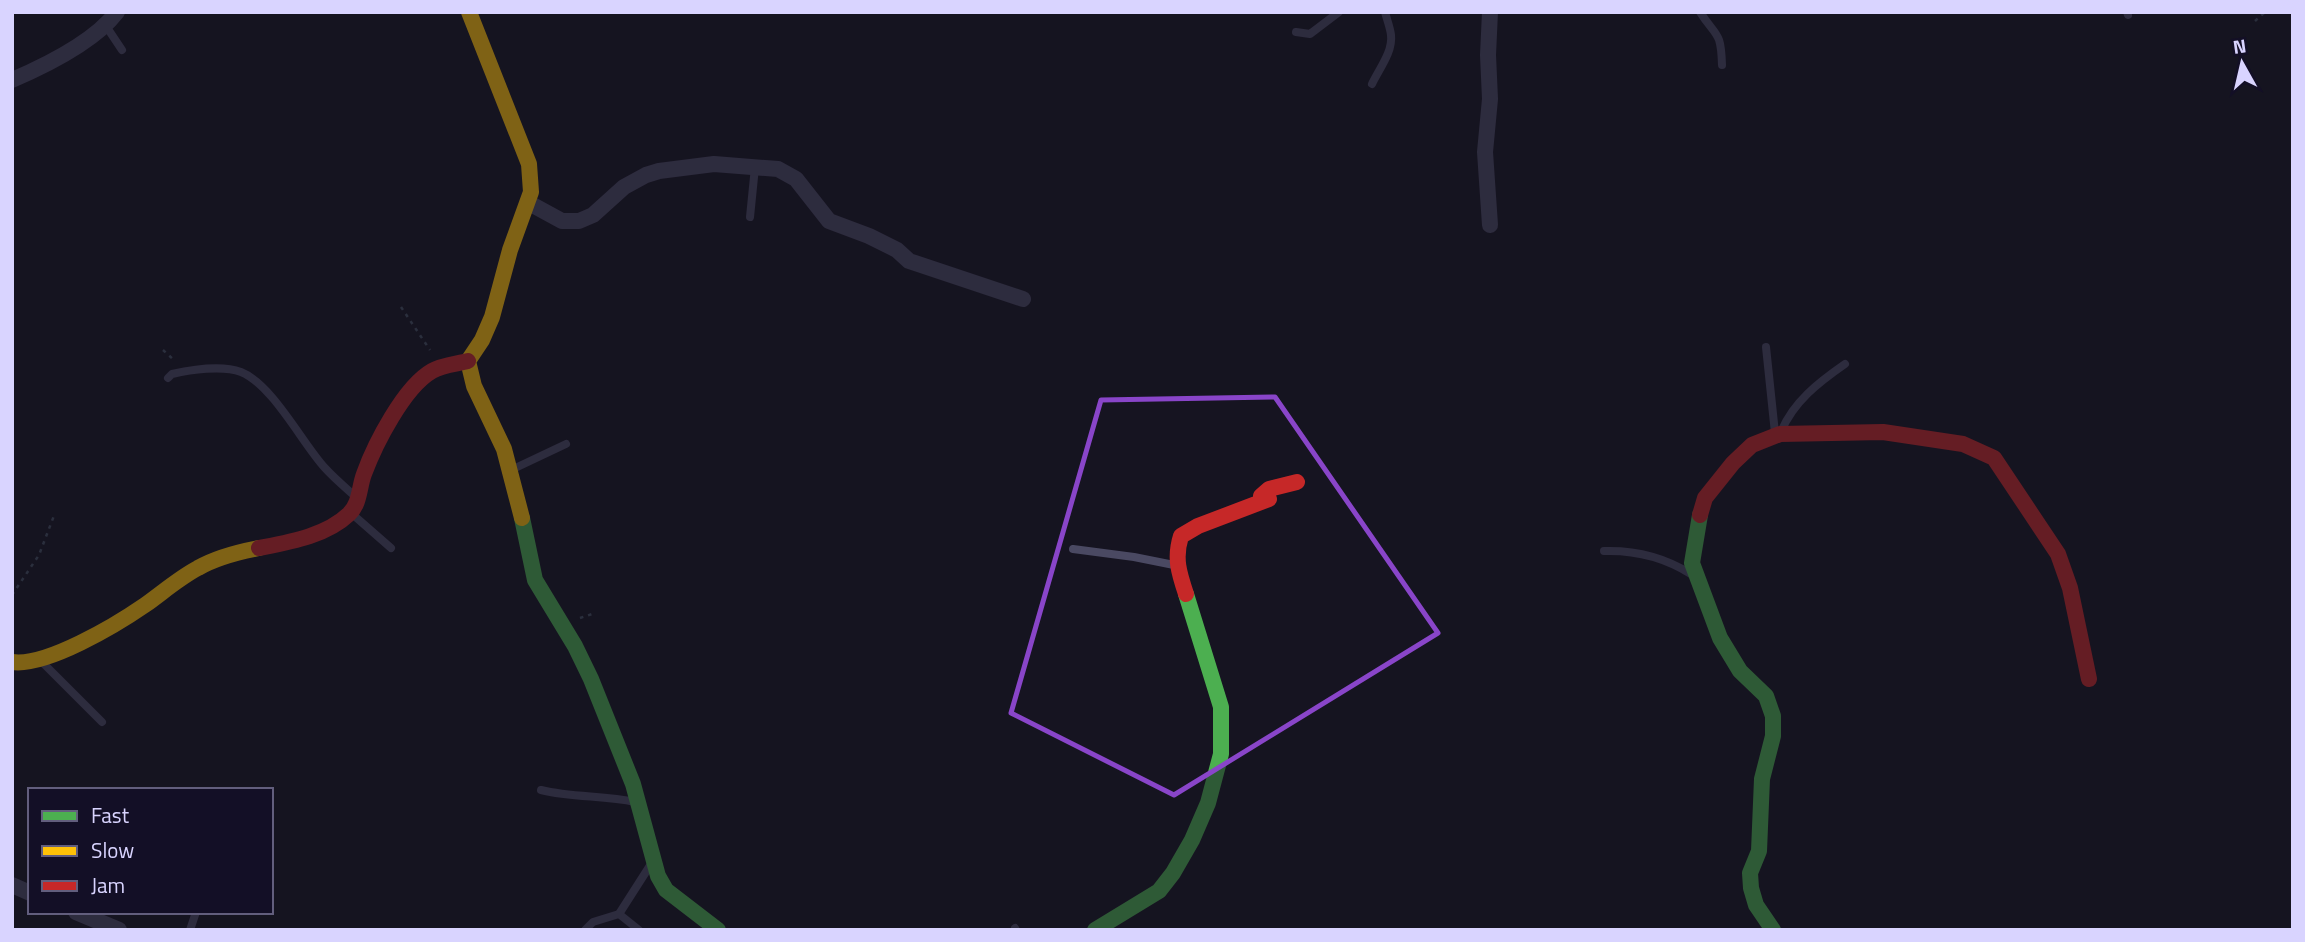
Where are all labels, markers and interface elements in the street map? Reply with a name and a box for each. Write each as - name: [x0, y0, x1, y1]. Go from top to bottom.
- north arrow: [2207, 28, 2277, 98]
- text: N: [2231, 30, 2248, 61]
- legend: [28, 788, 273, 914]
- text: Fast: [91, 799, 130, 831]
- text: Slow: [91, 834, 134, 866]
- text: Jam: [91, 869, 125, 901]

